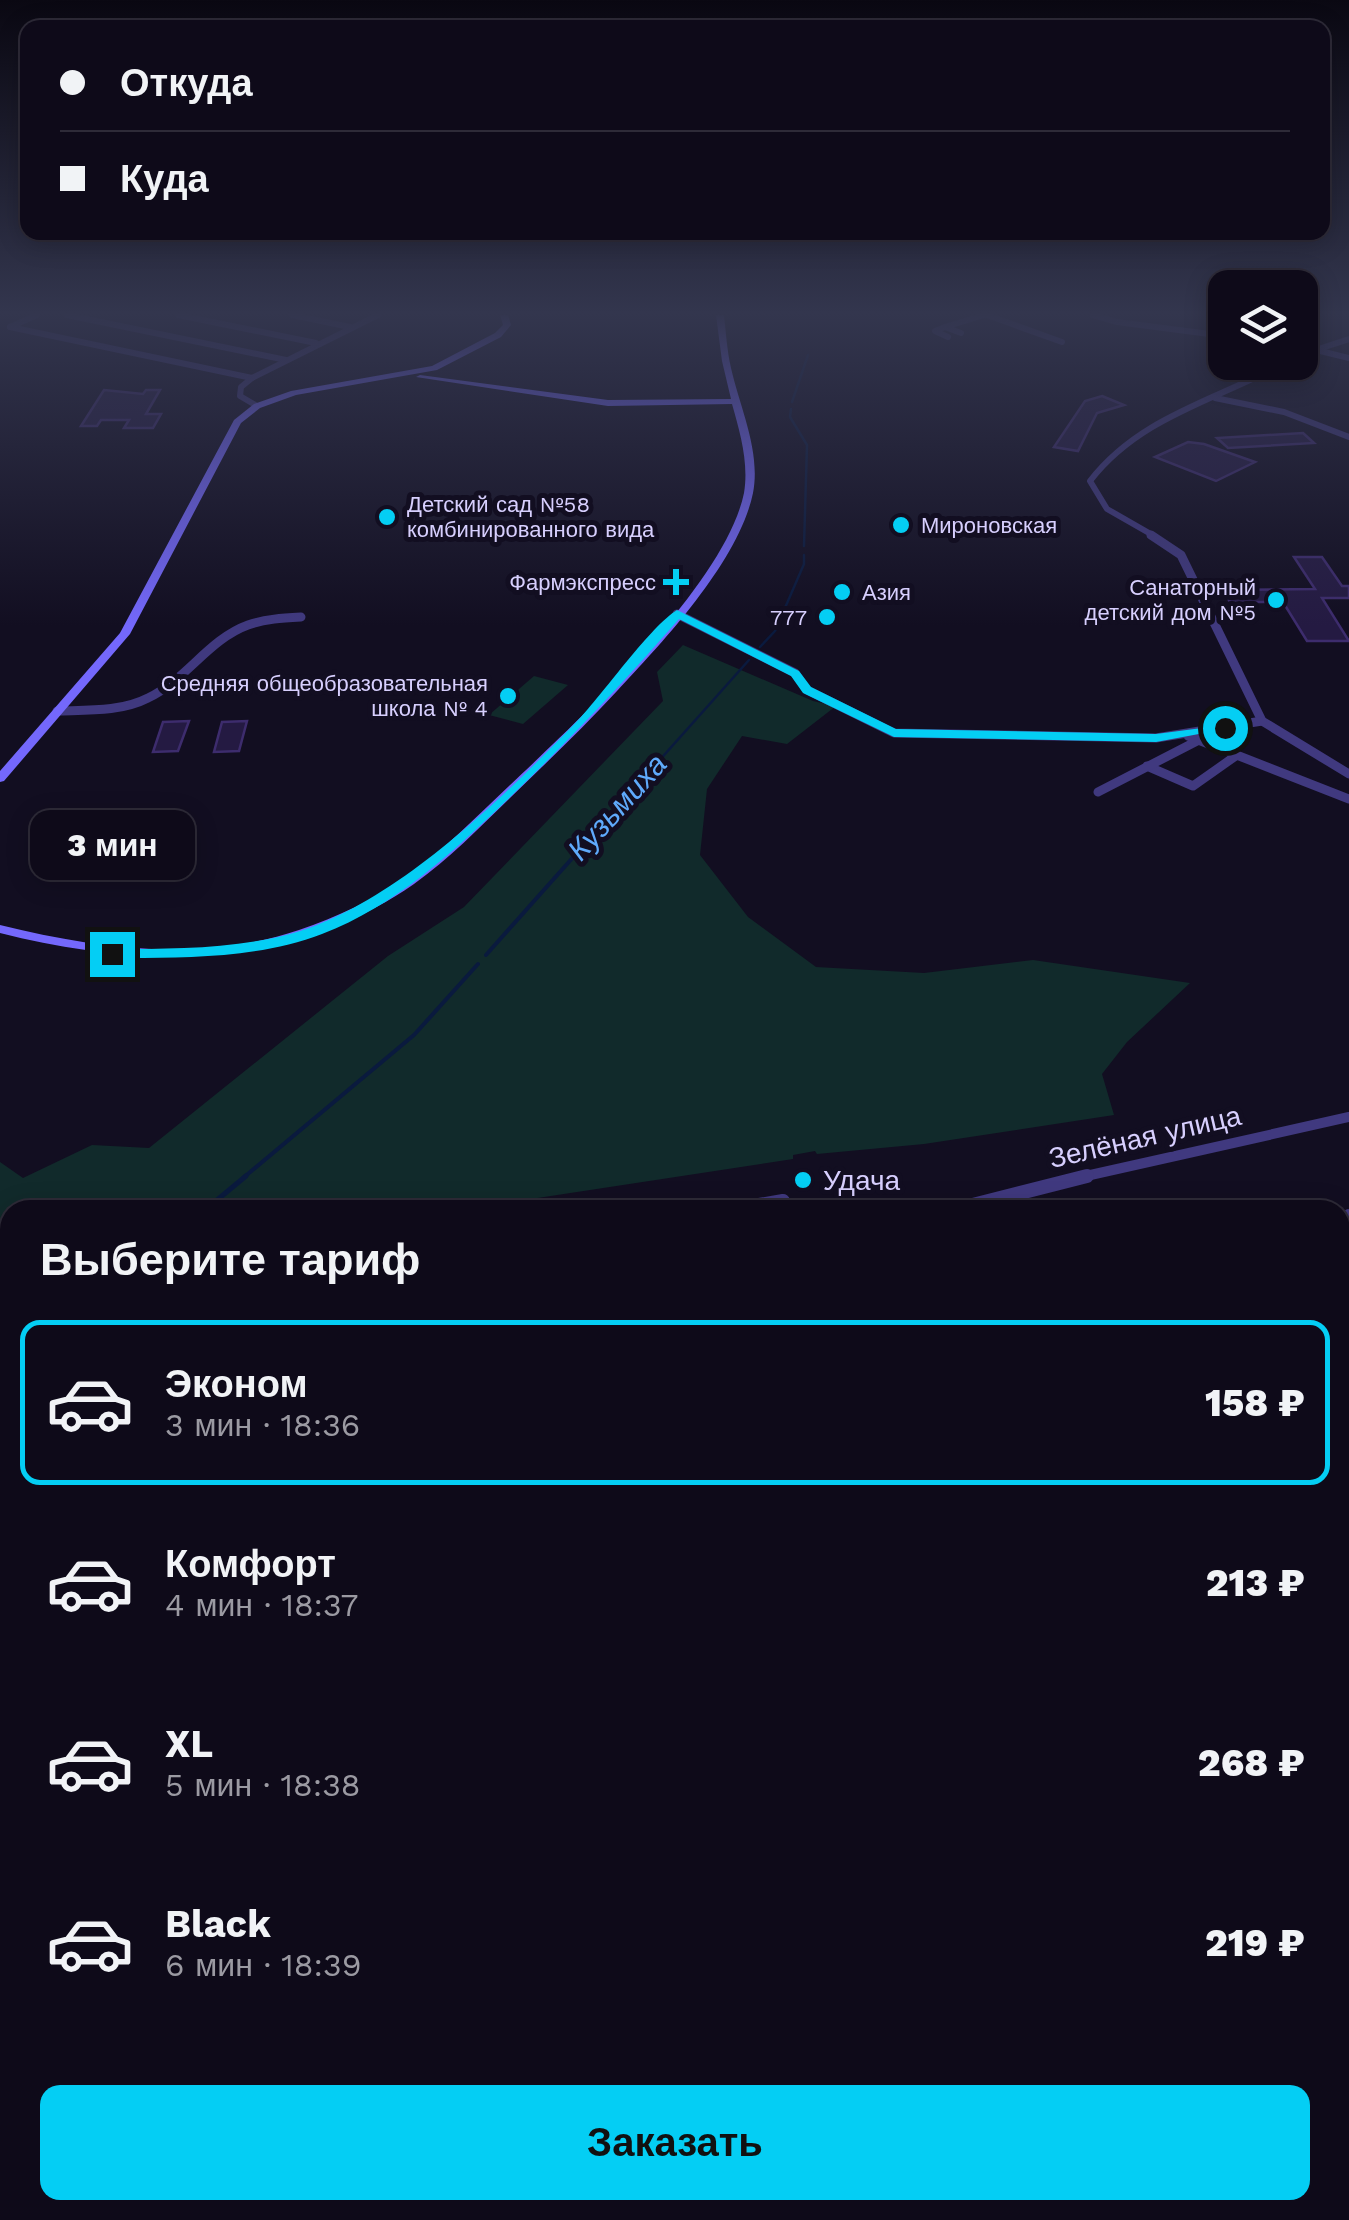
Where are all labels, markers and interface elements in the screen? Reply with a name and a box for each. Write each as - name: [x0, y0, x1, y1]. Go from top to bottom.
- text: Откуда: [120, 61, 253, 105]
- text: Куда: [120, 157, 209, 201]
- map controls: [1208, 270, 1318, 380]
- button: layers: [1208, 270, 1318, 380]
- place label: Детский сад №58 комбинированного вида: [407, 492, 655, 542]
- marker: Детский сад №58 комбинированного вида: [376, 506, 398, 528]
- place label: Мироновская: [921, 513, 1057, 538]
- marker: Мироновская: [890, 514, 912, 536]
- place label: Фармэкспресс: [509, 570, 656, 595]
- marker: Фармэкспресс: [665, 571, 687, 593]
- place label: Санаторный детский дом №5: [1085, 575, 1256, 625]
- place label: Азия: [862, 580, 911, 605]
- marker: Азия: [831, 581, 853, 603]
- marker: Санаторный детский дом №5: [1265, 589, 1287, 611]
- place label: 777: [770, 605, 807, 630]
- marker: 777: [816, 606, 838, 628]
- place label: Средняя общеобразовательная школа № 4: [161, 671, 488, 721]
- marker: Средняя общеобразовательная школа № 4: [497, 685, 519, 707]
- route start: [1203, 706, 1248, 751]
- water label: Кузьмиха: [560, 747, 674, 867]
- callout: 3 мин: [29, 809, 194, 879]
- text: 3 мин: [67, 826, 158, 864]
- route end: [90, 932, 135, 977]
- street label: Зелёная улица: [1046, 1099, 1245, 1175]
- place label: Удача: [823, 1164, 900, 1197]
- marker: Удача: [792, 1169, 814, 1191]
- text: Выберите тариф: [40, 1233, 420, 1286]
- icon: car: [45, 1358, 135, 1448]
- text: Эконом: [165, 1362, 308, 1406]
- text: 158 ₽: [1205, 1381, 1305, 1425]
- text: 3 мин · 18:36: [165, 1406, 360, 1444]
- icon: car: [45, 1538, 135, 1628]
- text: Комфорт: [165, 1542, 336, 1586]
- text: 213 ₽: [1206, 1561, 1305, 1605]
- text: 4 мин · 18:37: [165, 1586, 358, 1624]
- icon: car: [45, 1718, 135, 1808]
- text: XL: [165, 1722, 213, 1766]
- text: 268 ₽: [1198, 1741, 1305, 1785]
- text: 5 мин · 18:38: [165, 1766, 361, 1804]
- icon: car: [45, 1898, 135, 1988]
- text: Black: [165, 1902, 271, 1946]
- text: 219 ₽: [1205, 1921, 1305, 1965]
- text: 6 мин · 18:39: [165, 1946, 361, 1984]
- button: Заказать: [40, 2085, 1310, 2200]

